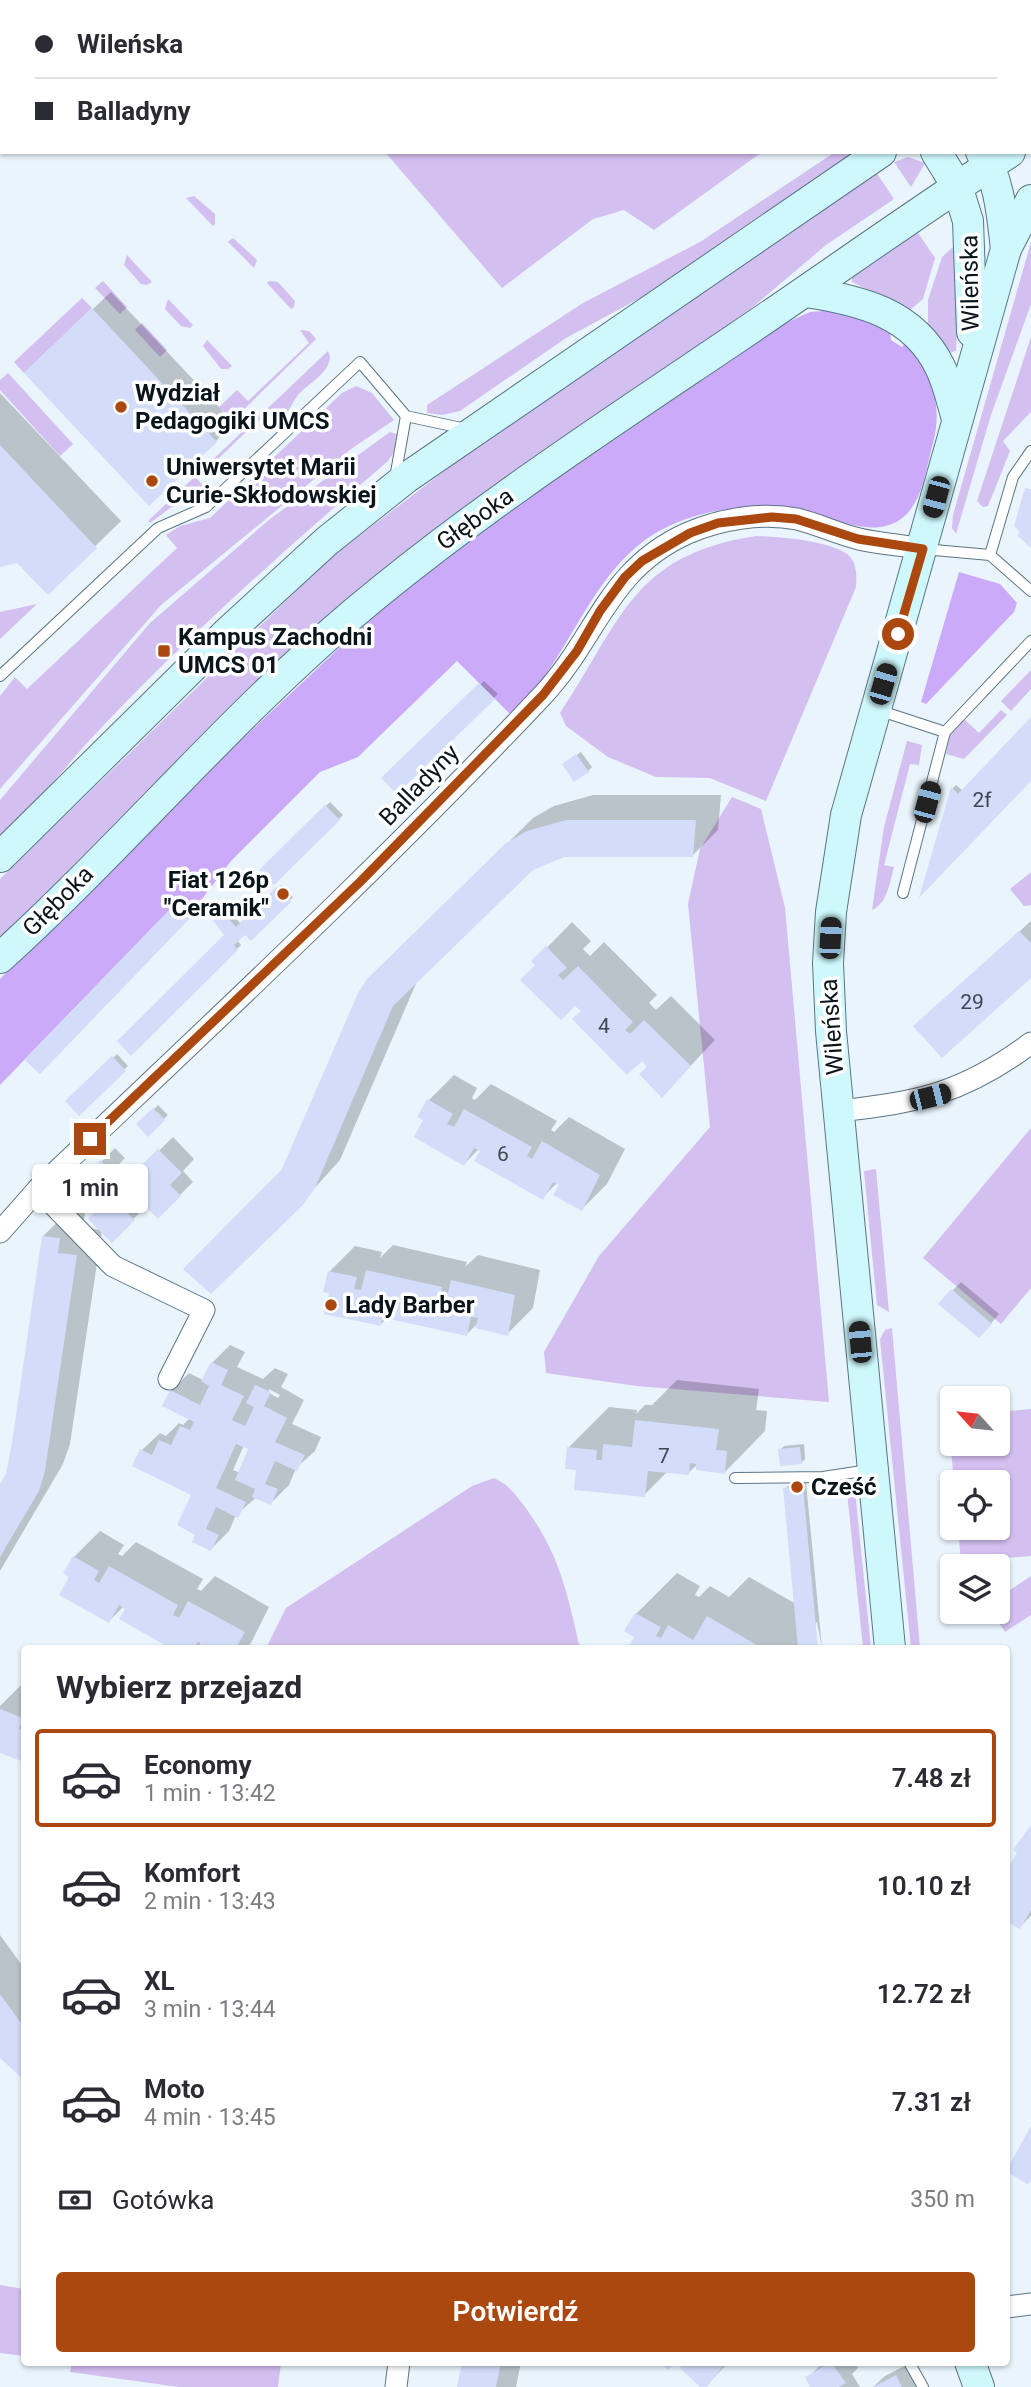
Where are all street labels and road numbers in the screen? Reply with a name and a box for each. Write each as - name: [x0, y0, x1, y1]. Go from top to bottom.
- street label: Wileńska: [955, 234, 985, 332]
- street label: Głęboka: [431, 482, 519, 556]
- street label: Balladyny: [373, 738, 465, 831]
- street label: Głęboka: [17, 860, 99, 942]
- street label: Wileńska: [815, 978, 849, 1076]

